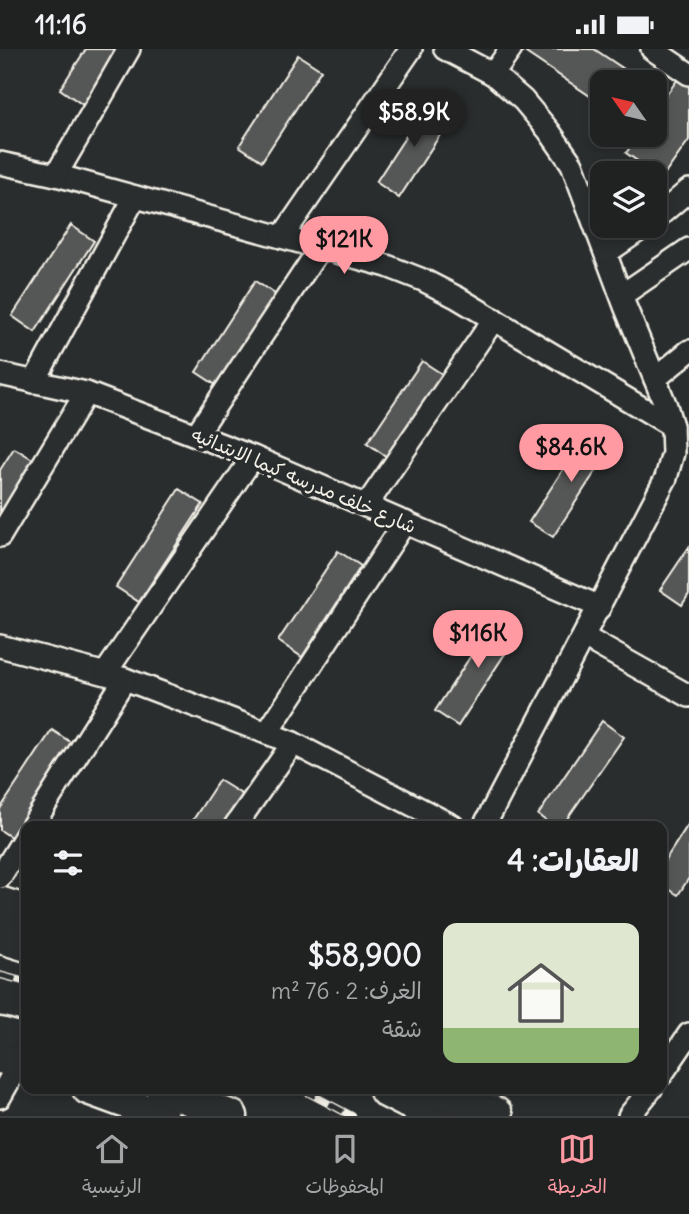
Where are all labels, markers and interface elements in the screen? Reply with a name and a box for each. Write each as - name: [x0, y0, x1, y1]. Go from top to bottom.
- text: 11:16: [35, 8, 87, 41]
- north arrow: [590, 70, 667, 147]
- map controls: [590, 70, 667, 238]
- pin: $58.9K: [357, 90, 471, 149]
- text: $58.9K: [378, 97, 450, 126]
- button: layers: [590, 161, 667, 238]
- pin: $121K: [295, 217, 393, 276]
- text: $121K: [315, 224, 373, 253]
- street label: شارع خلف مدرسه كيما الابتدائيه: [187, 422, 420, 540]
- pin: $84.6K: [514, 425, 628, 484]
- text: $84.6K: [535, 432, 607, 461]
- pin: $116K: [429, 611, 527, 670]
- text: $116K: [449, 618, 507, 647]
- text: العقارات: 4: [507, 841, 639, 879]
- icon: filters: [49, 844, 87, 882]
- text: $58,900: [308, 936, 422, 974]
- icon: home: [499, 951, 583, 1035]
- text: الغرف: 2 · 76 m²: [271, 976, 422, 1005]
- text: شقة: [382, 1014, 422, 1043]
- tab: الرئيسية: [82, 1130, 142, 1203]
- tab: المحفوظات: [306, 1130, 384, 1203]
- tab: الخريطة: [548, 1130, 607, 1203]

